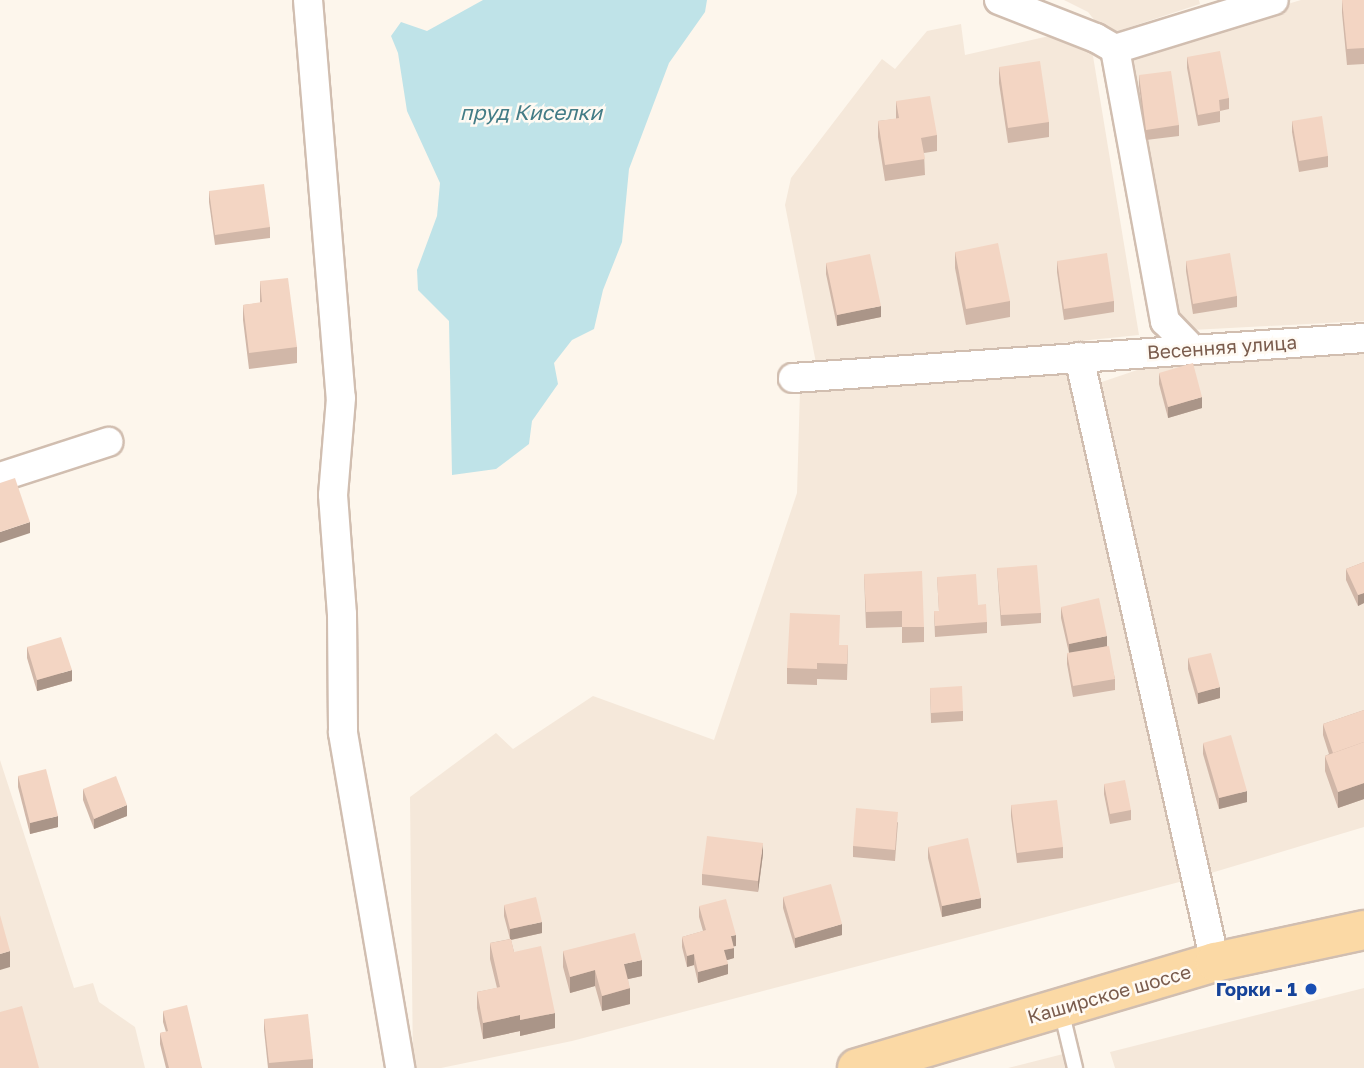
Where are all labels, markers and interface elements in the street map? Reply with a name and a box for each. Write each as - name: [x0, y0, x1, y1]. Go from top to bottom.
- water label: пруд Киселки: [460, 99, 602, 125]
- street label: Весенняя улица: [1146, 330, 1298, 364]
- street label: Каширское шоссе: [1025, 960, 1193, 1028]
- place label: Горки - 1: [1216, 978, 1297, 1000]
- marker: Горки - 1: [1303, 981, 1319, 997]

